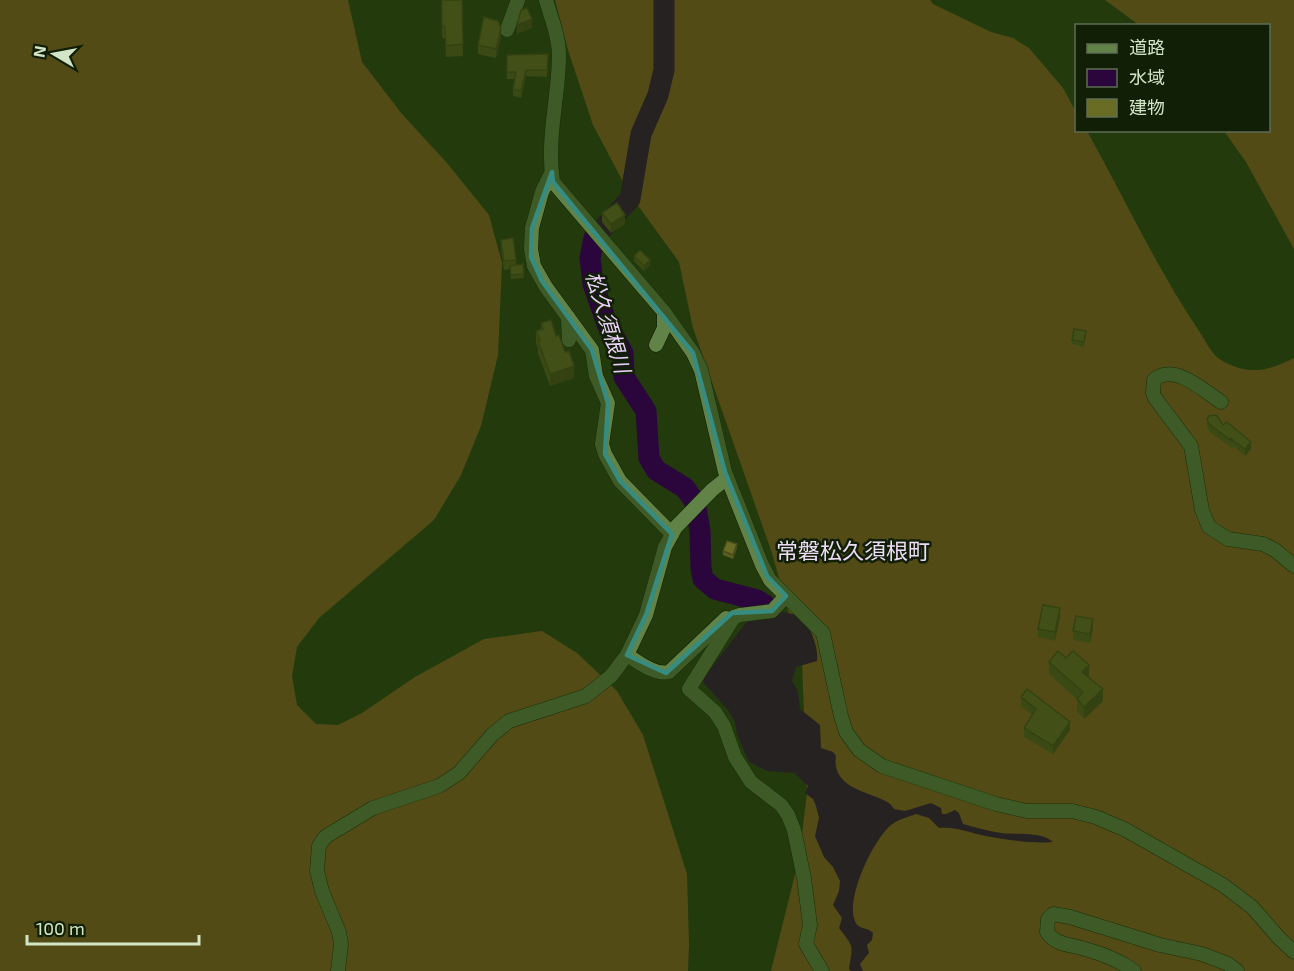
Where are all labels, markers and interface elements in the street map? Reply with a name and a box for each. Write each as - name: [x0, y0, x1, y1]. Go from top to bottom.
- north arrow: [24, 24, 84, 84]
- legend: [1075, 24, 1270, 132]
- text: 道路: [1129, 36, 1165, 58]
- text: N: [28, 44, 49, 59]
- text: 水域: [1129, 66, 1165, 88]
- text: 建物: [1129, 96, 1165, 118]
- water label: 松久須根川: [582, 268, 637, 378]
- district label: 常磐松久須根町: [776, 537, 930, 563]
- scale bar: [27, 908, 200, 946]
- text: 100 m: [36, 917, 85, 939]

